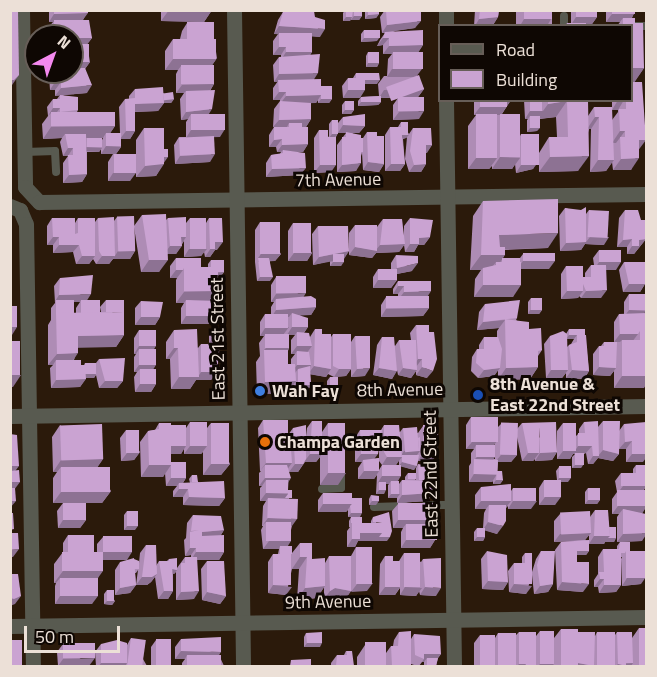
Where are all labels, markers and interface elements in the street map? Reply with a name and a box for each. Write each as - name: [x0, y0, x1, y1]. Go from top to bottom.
- north arrow: [24, 24, 84, 84]
- legend: [438, 24, 633, 102]
- text: N: [52, 29, 77, 55]
- text: Road: [496, 36, 535, 63]
- text: Building: [496, 66, 557, 93]
- street label: 7th Avenue: [295, 168, 381, 192]
- street label: East 21st Street: [206, 277, 230, 401]
- place label: 8th Avenue & East 22nd Street: [490, 374, 620, 416]
- street label: 8th Avenue: [357, 378, 443, 402]
- place label: Wah Fay: [272, 380, 339, 402]
- marker: Wah Fay: [253, 384, 267, 398]
- marker: 8th Avenue & East 22nd Street: [471, 388, 485, 402]
- street label: East 22nd Street: [419, 410, 443, 538]
- place label: Champa Garden: [277, 431, 400, 453]
- marker: Champa Garden: [258, 435, 272, 449]
- street label: 9th Avenue: [285, 590, 371, 614]
- scale bar: [27, 614, 123, 652]
- text: 50 m: [35, 623, 74, 650]

